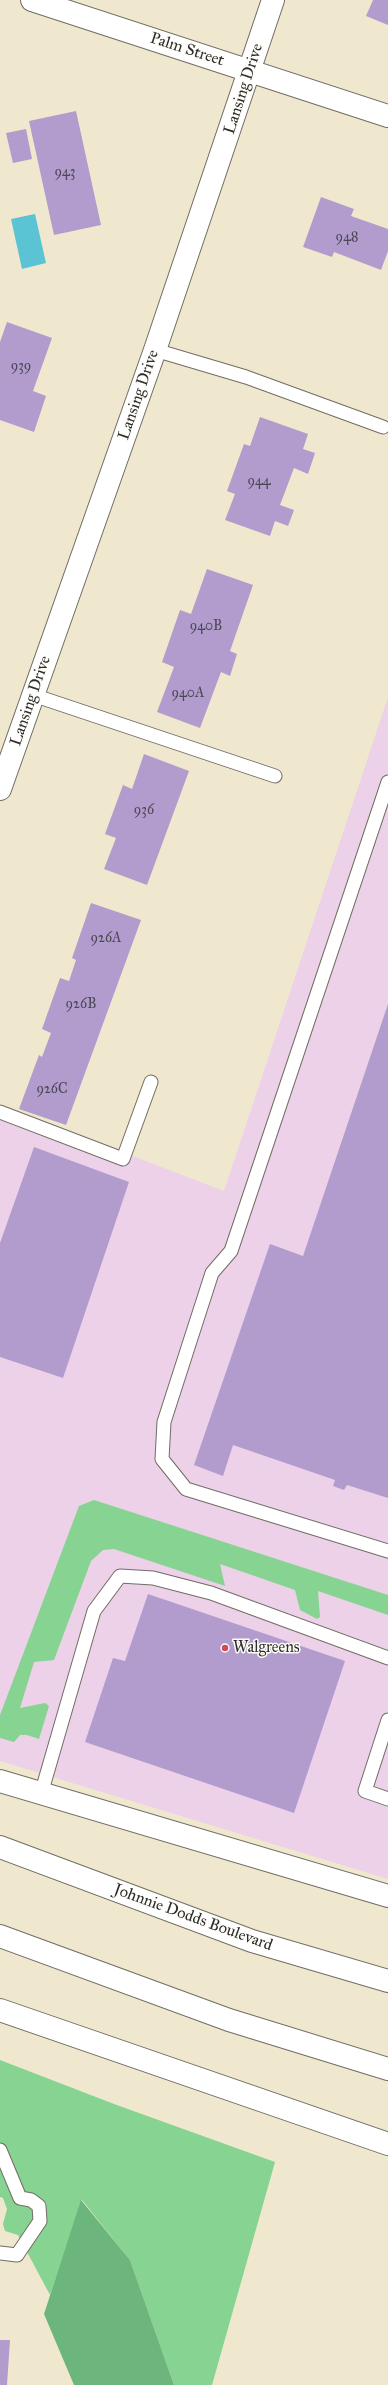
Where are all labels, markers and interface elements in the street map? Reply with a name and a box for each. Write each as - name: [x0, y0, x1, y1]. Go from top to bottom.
- street label: Palm Street: [148, 29, 226, 71]
- street label: Lansing Drive: [220, 41, 268, 137]
- house number: 943: [55, 165, 75, 181]
- house number: 948: [336, 230, 358, 246]
- street label: Lansing Drive: [115, 347, 163, 443]
- house number: 939: [11, 359, 31, 375]
- house number: 944: [247, 474, 271, 490]
- house number: 940B: [190, 619, 222, 635]
- street label: Lansing Drive: [7, 653, 55, 749]
- house number: 940A: [172, 686, 204, 702]
- house number: 936: [134, 803, 154, 819]
- house number: 926A: [90, 931, 122, 947]
- house number: 926B: [66, 997, 96, 1013]
- house number: 926C: [36, 1082, 68, 1098]
- place label: Walgreens: [233, 1638, 300, 1658]
- marker: Walgreens: [220, 1643, 230, 1653]
- street label: Johnnie Dodds Boulevard: [111, 1880, 275, 1956]

